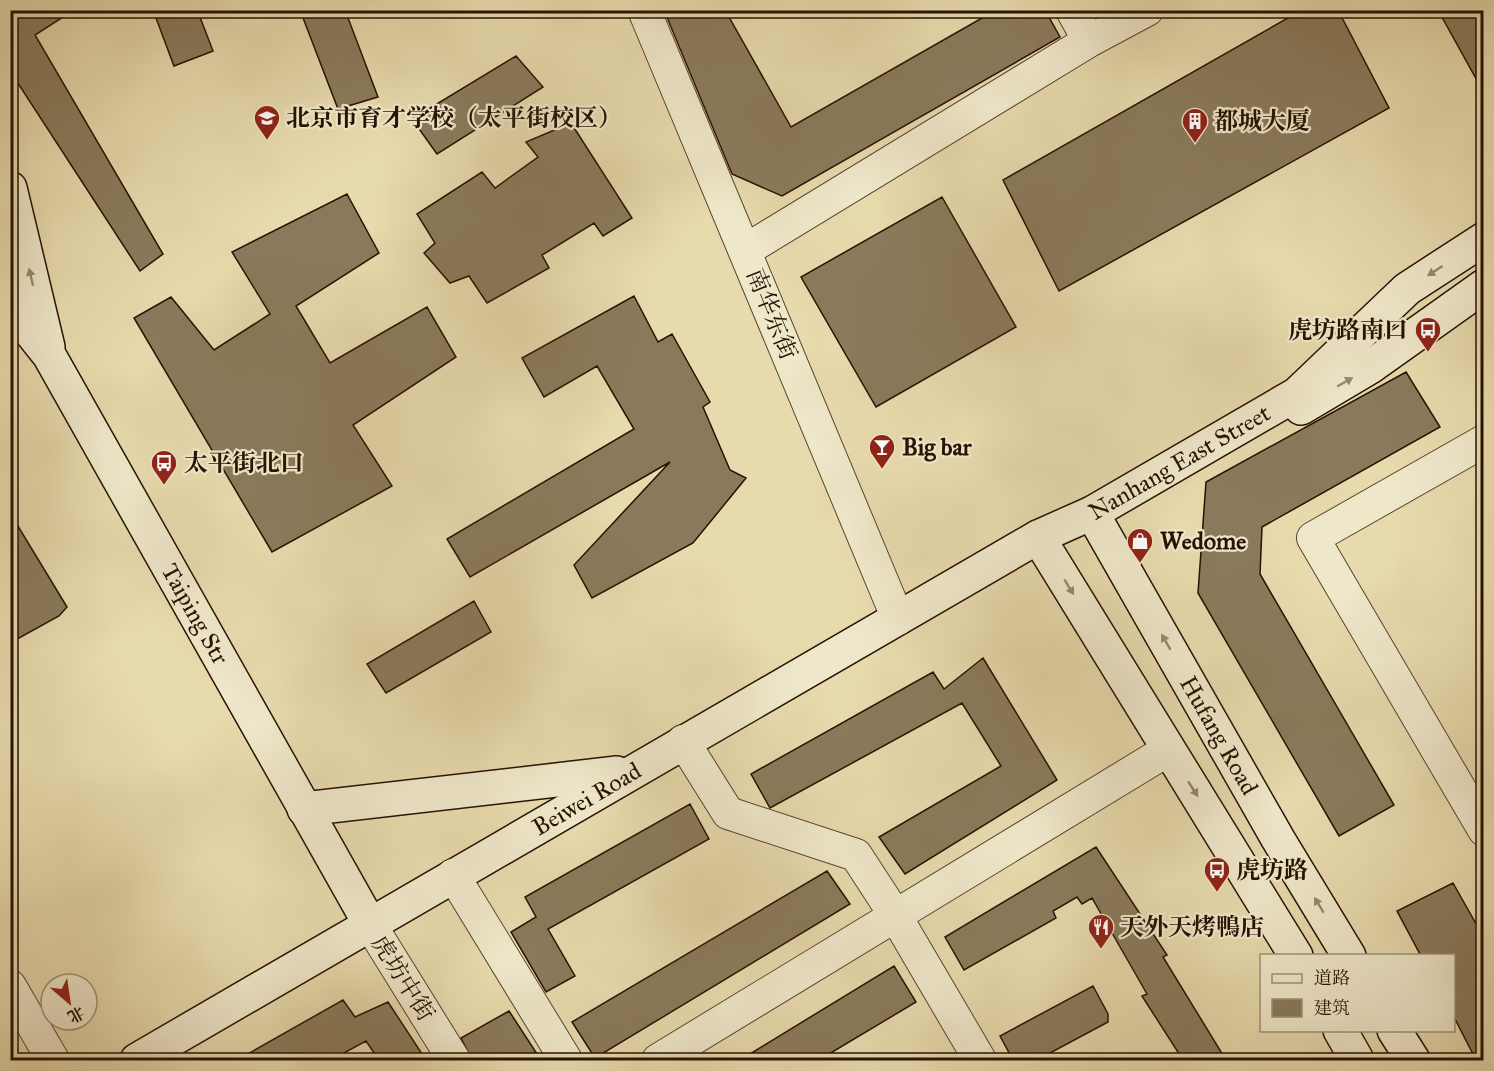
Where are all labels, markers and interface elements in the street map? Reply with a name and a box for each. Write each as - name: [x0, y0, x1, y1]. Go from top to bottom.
- school or university icon: 北京市育才学校（太平街校区）: [252, 103, 282, 141]
- place label: 北京市育才学校（太平街校区）: [286, 103, 622, 133]
- building icon: 都城大厦: [1180, 106, 1210, 144]
- place label: 都城大厦: [1214, 106, 1310, 136]
- street label: 南华东街: [740, 264, 804, 364]
- one-way arrow: [1427, 265, 1443, 277]
- one-way arrow: [26, 268, 36, 287]
- place label: 虎坊路南口: [1288, 315, 1408, 345]
- bus stop icon: 虎坊路南口: [1413, 315, 1443, 353]
- one-way arrow: [1337, 377, 1353, 388]
- street label: Nanhang East Street: [1083, 397, 1276, 527]
- bar icon: Big bar: [867, 432, 897, 470]
- place label: Big bar: [902, 432, 973, 462]
- bus stop icon: 太平街北口: [149, 448, 179, 486]
- place label: 太平街北口: [184, 448, 304, 478]
- shop icon: Wedome: [1125, 526, 1155, 564]
- place label: Wedome: [1160, 526, 1246, 556]
- street label: Taiping Str: [155, 558, 235, 670]
- one-way arrow: [1063, 579, 1074, 595]
- one-way arrow: [1161, 633, 1171, 650]
- street label: Hufang Road: [1173, 671, 1265, 800]
- street label: Beiwei Road: [527, 756, 646, 842]
- one-way arrow: [1187, 781, 1198, 797]
- bus stop icon: 虎坊路: [1202, 855, 1232, 893]
- place label: 虎坊路: [1236, 855, 1308, 885]
- one-way arrow: [1313, 897, 1324, 913]
- restaurant icon: 天外天烤鴨店: [1086, 912, 1116, 950]
- place label: 天外天烤鴨店: [1120, 912, 1264, 942]
- street label: 虎坊中街: [365, 929, 441, 1027]
- legend: [1260, 954, 1455, 1032]
- text: 道路: [1314, 967, 1350, 989]
- north arrow: [39, 972, 99, 1032]
- text: 建筑: [1314, 997, 1350, 1019]
- text: 北: [64, 1002, 88, 1027]

